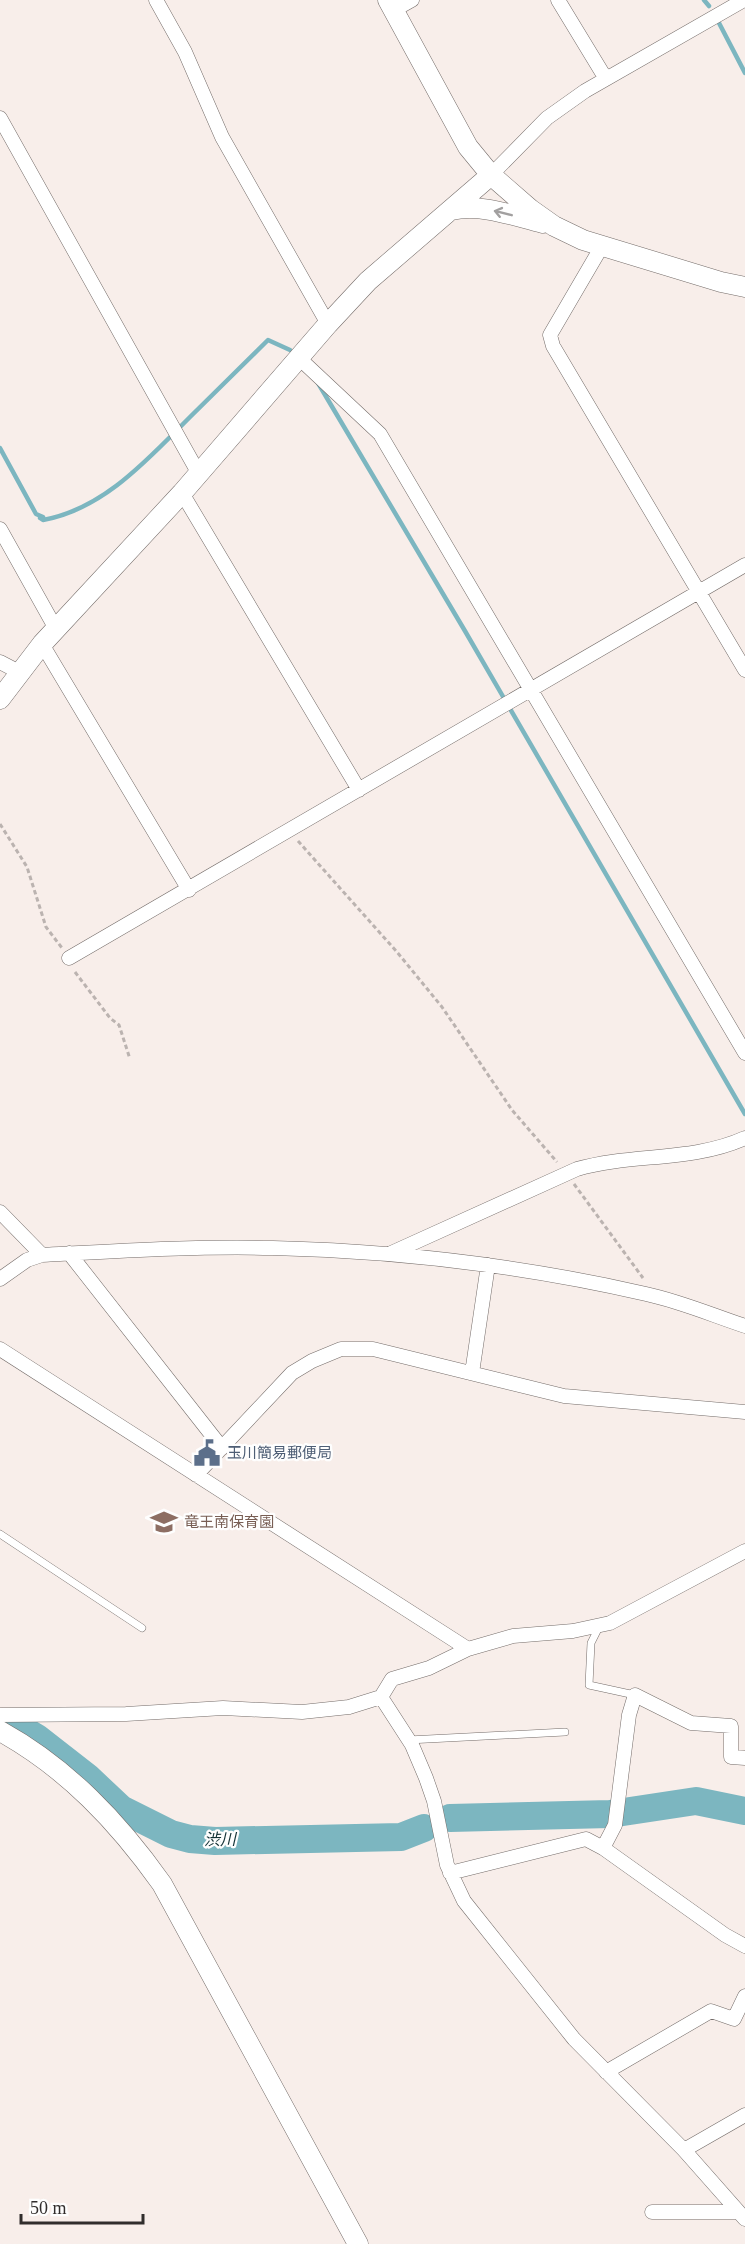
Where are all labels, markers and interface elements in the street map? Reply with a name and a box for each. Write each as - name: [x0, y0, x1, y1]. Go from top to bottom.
- one-way arrow: [494, 207, 513, 218]
- public building icon: 玉川簡易郵便局: [192, 1438, 222, 1468]
- place label: 玉川簡易郵便局: [227, 1445, 332, 1461]
- school or university icon: 竜王南保育園: [149, 1507, 179, 1537]
- place label: 竜王南保育園: [184, 1514, 274, 1530]
- water label: 渋川: [204, 1831, 238, 1848]
- scale bar: [21, 2187, 142, 2225]
- text: 50 m: [30, 2198, 67, 2218]

